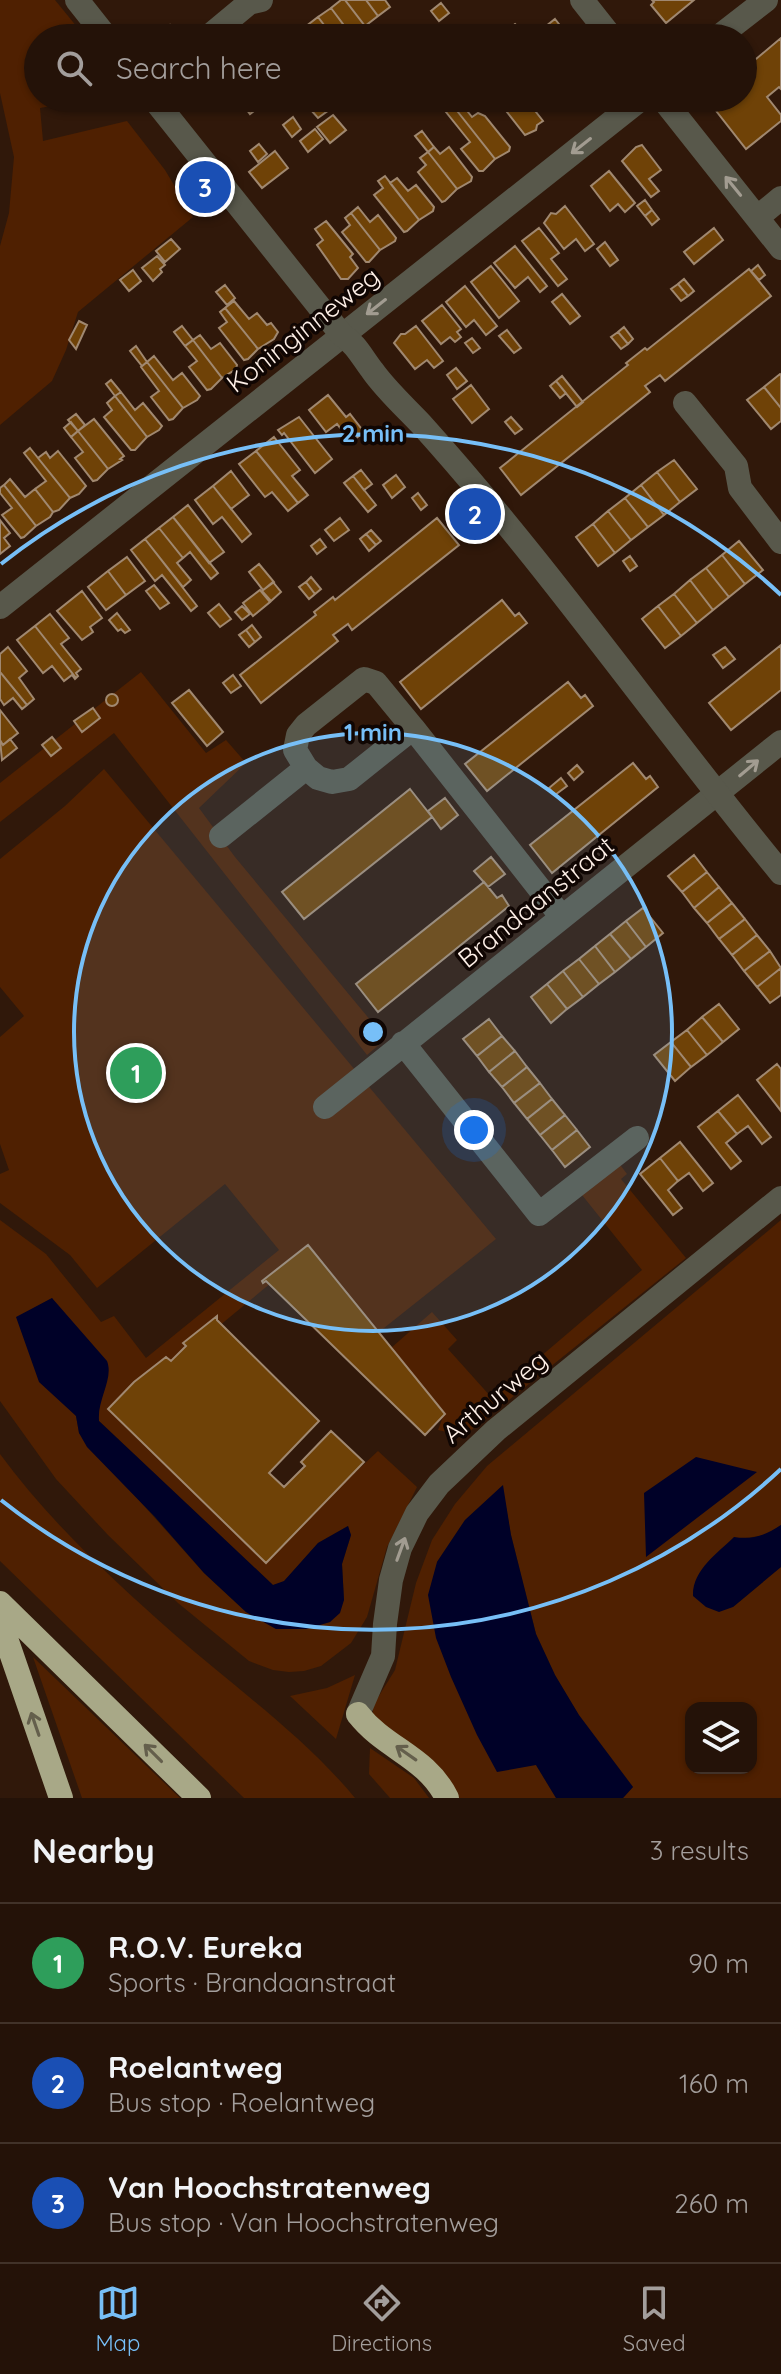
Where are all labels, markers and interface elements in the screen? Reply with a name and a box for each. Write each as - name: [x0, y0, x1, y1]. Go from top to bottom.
- search box: [24, 24, 757, 112]
- icon: search: [52, 46, 96, 90]
- text: Search here: [116, 49, 282, 87]
- one-way arrow: [571, 138, 592, 155]
- pin: 3: [179, 157, 231, 217]
- one-way arrow: [724, 176, 742, 197]
- street label: Koninginneweg: [220, 260, 386, 400]
- one-way arrow: [366, 298, 387, 315]
- text: 2 min: [342, 418, 404, 448]
- pin: 2: [449, 484, 501, 544]
- text: 1 min: [344, 717, 402, 747]
- one-way arrow: [738, 759, 759, 777]
- street label: Brandaanstraat: [451, 829, 620, 975]
- centre of rings: [359, 1018, 387, 1046]
- pin: 1: [110, 1043, 162, 1103]
- your location: [454, 1110, 494, 1150]
- street label: Arthurweg: [435, 1343, 554, 1450]
- one-way arrow: [395, 1537, 409, 1562]
- map controls: [685, 1702, 757, 1774]
- button: layers: [685, 1702, 757, 1774]
- one-way arrow: [27, 1712, 42, 1737]
- one-way arrow: [144, 1744, 163, 1763]
- one-way arrow: [395, 1745, 417, 1761]
- text: Nearby: [32, 1829, 155, 1872]
- text: 3 results: [650, 1834, 749, 1867]
- text: R.O.V. Eureka: [108, 1928, 303, 1966]
- text: 1: [53, 1947, 63, 1980]
- text: 90 m: [688, 1947, 749, 1980]
- text: Sports · Brandaanstraat: [108, 1966, 396, 1999]
- text: Roelantweg: [108, 2048, 283, 2086]
- text: 2: [51, 2067, 65, 2100]
- text: 160 m: [679, 2067, 749, 2100]
- text: Bus stop · Roelantweg: [108, 2086, 375, 2119]
- text: Van Hoochstratenweg: [108, 2168, 431, 2206]
- text: 3: [51, 2187, 65, 2220]
- text: 260 m: [674, 2187, 749, 2220]
- text: Bus stop · Van Hoochstratenweg: [108, 2206, 499, 2239]
- tab: Map: [95, 2281, 140, 2357]
- tab: Directions: [331, 2281, 432, 2357]
- tab: Saved: [623, 2281, 686, 2357]

